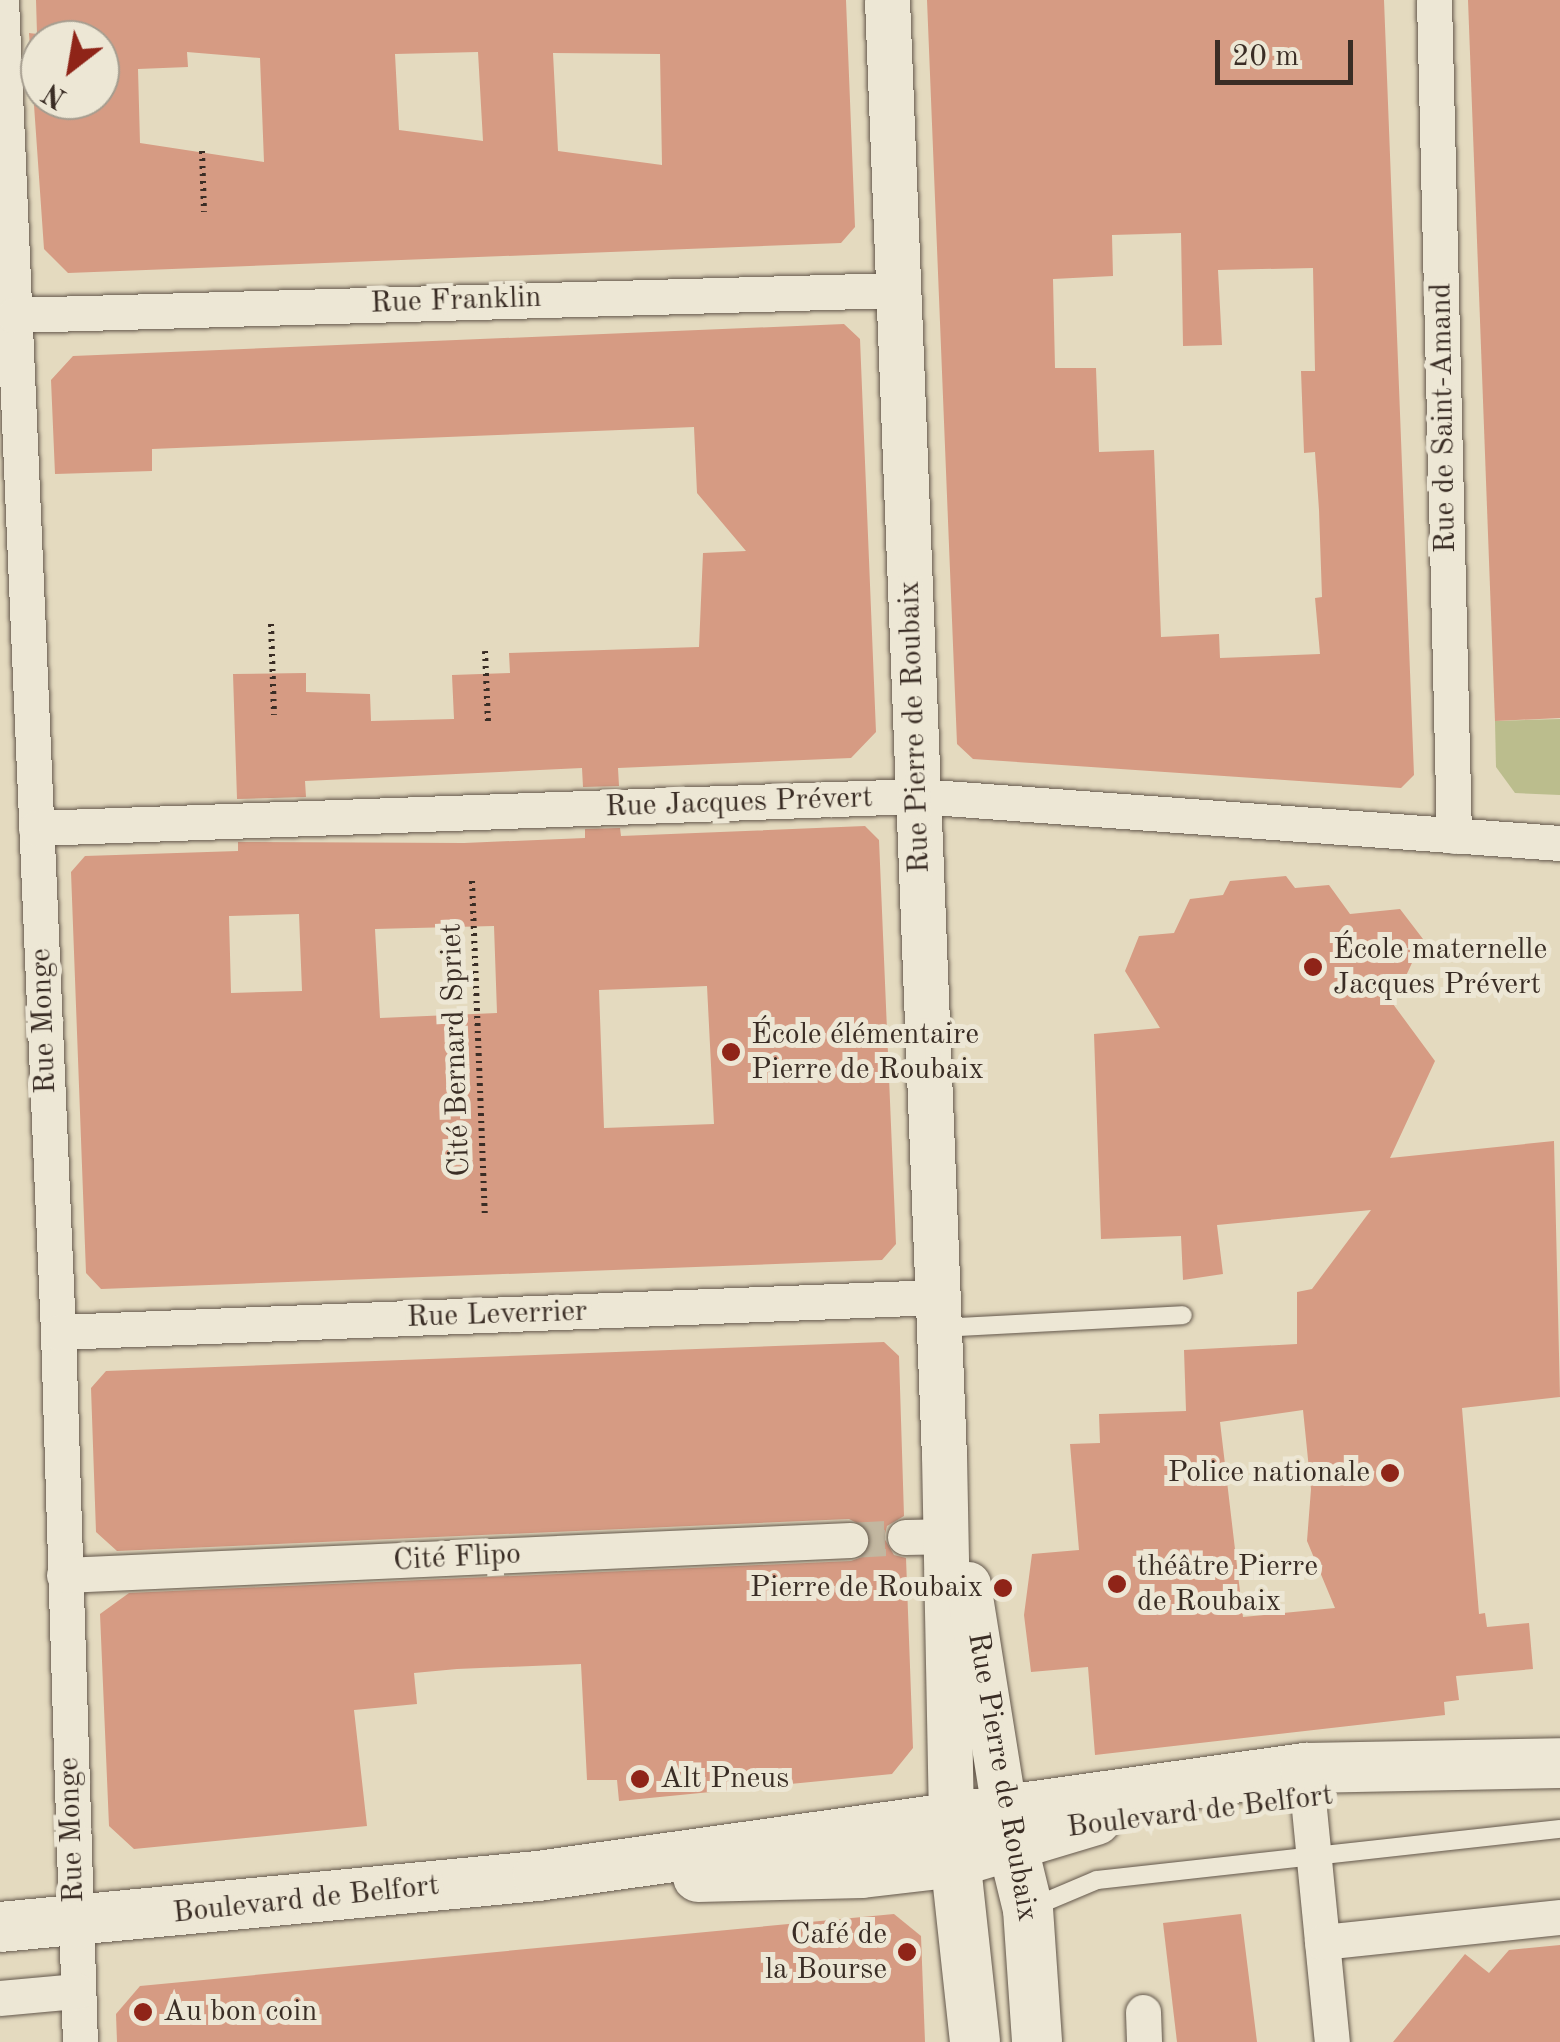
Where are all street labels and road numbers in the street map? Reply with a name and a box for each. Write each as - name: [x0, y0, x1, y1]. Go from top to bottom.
- street label: Rue Franklin: [370, 280, 542, 322]
- street label: Rue de Saint-Amand: [1424, 283, 1464, 553]
- street label: Rue Pierre de Roubaix: [892, 580, 938, 874]
- street label: Rue Jacques Prévert: [605, 780, 873, 826]
- street label: Cité Bernard Spriet: [434, 922, 478, 1178]
- street label: Rue Monge: [23, 947, 65, 1095]
- street label: Rue Leverrier: [406, 1294, 588, 1336]
- street label: Cité Flipo: [392, 1537, 522, 1579]
- street label: Rue Pierre de Roubaix: [959, 1630, 1045, 1924]
- street label: Rue Monge: [51, 1756, 93, 1904]
- street label: Boulevard de Belfort: [1065, 1778, 1335, 1846]
- street label: Boulevard de Belfort: [171, 1868, 441, 1932]

